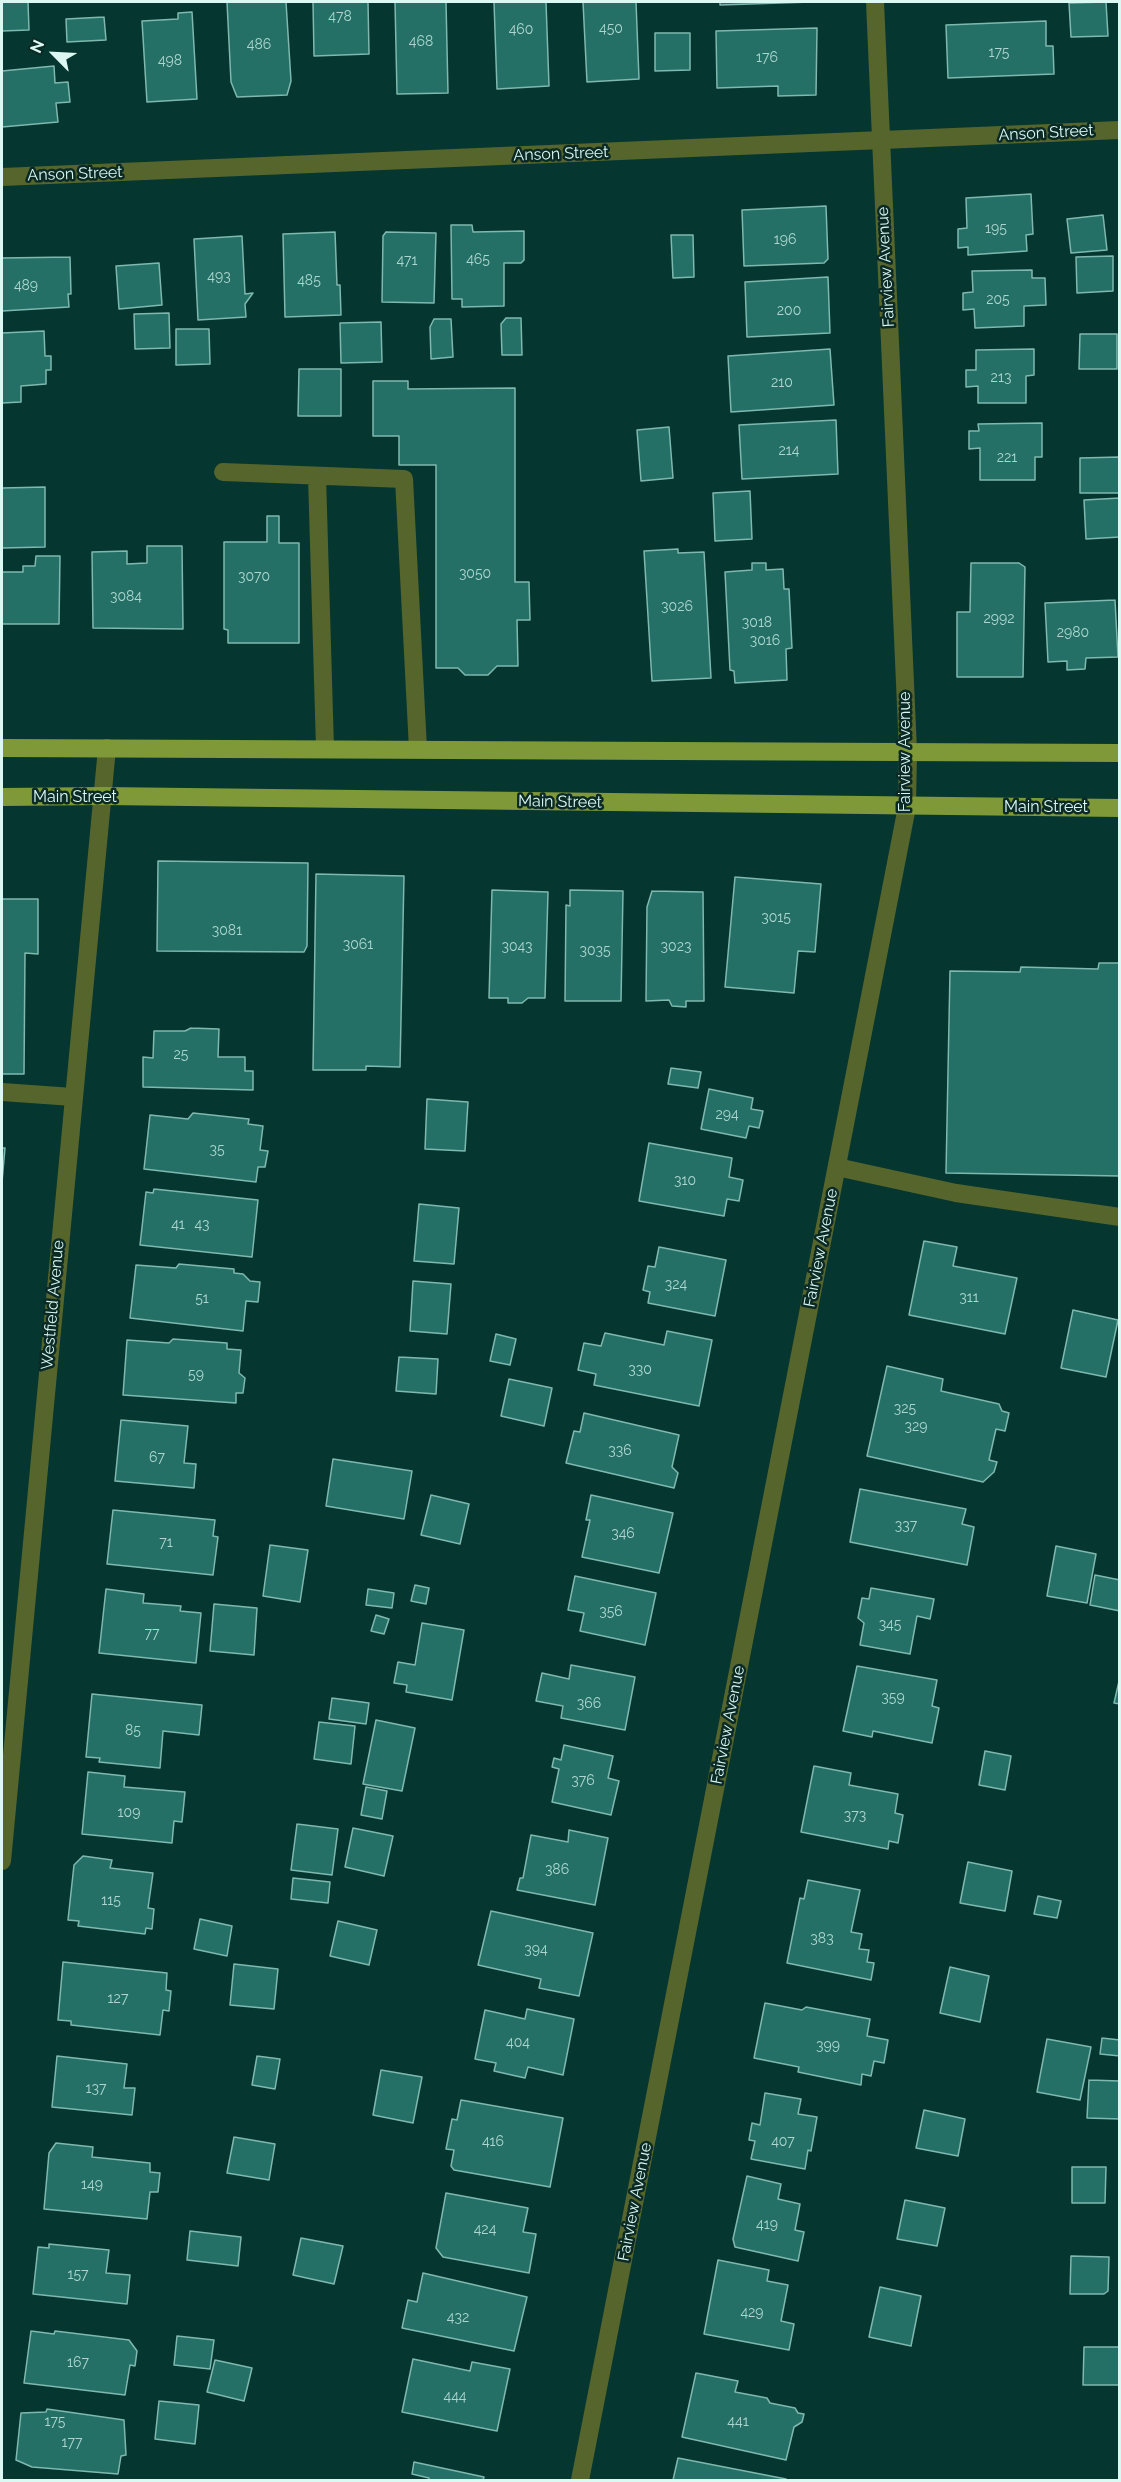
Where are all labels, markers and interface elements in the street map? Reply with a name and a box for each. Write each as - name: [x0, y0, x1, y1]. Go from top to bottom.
- house number: 478: [328, 9, 352, 25]
- house number: 450: [599, 21, 623, 37]
- house number: 460: [509, 22, 533, 38]
- north arrow: [24, 24, 84, 84]
- house number: 468: [409, 34, 433, 50]
- text: N: [26, 37, 48, 56]
- house number: 486: [247, 37, 271, 53]
- house number: 175: [989, 45, 1009, 61]
- house number: 176: [756, 50, 778, 66]
- house number: 498: [158, 53, 182, 69]
- street label: Anson Street: [998, 121, 1094, 145]
- street label: Anson Street: [513, 143, 609, 165]
- street label: Anson Street: [27, 163, 123, 185]
- street label: Fairview Avenue: [873, 206, 899, 328]
- house number: 195: [985, 221, 1007, 237]
- house number: 196: [774, 232, 796, 248]
- house number: 465: [466, 252, 490, 268]
- house number: 471: [396, 253, 418, 269]
- house number: 493: [207, 269, 231, 285]
- house number: 485: [297, 273, 321, 289]
- house number: 489: [14, 278, 38, 294]
- house number: 205: [986, 292, 1010, 308]
- house number: 200: [777, 303, 801, 319]
- house number: 213: [991, 370, 1011, 386]
- house number: 210: [771, 375, 793, 391]
- house number: 214: [779, 443, 799, 459]
- house number: 221: [997, 450, 1017, 466]
- house number: 3050: [459, 566, 491, 582]
- house number: 3070: [238, 569, 270, 585]
- house number: 3084: [110, 589, 142, 605]
- house number: 3026: [661, 599, 693, 615]
- house number: 2992: [984, 611, 1014, 627]
- house number: 3018: [742, 615, 772, 631]
- house number: 2980: [1057, 625, 1089, 641]
- house number: 3016: [750, 633, 780, 649]
- street label: Fairview Avenue: [895, 692, 915, 812]
- street label: Main Street: [33, 787, 117, 807]
- street label: Main Street: [518, 792, 602, 812]
- street label: Main Street: [1004, 797, 1088, 817]
- house number: 3015: [761, 910, 791, 926]
- house number: 3081: [212, 923, 242, 939]
- house number: 3061: [343, 937, 373, 953]
- house number: 3043: [501, 939, 533, 955]
- house number: 3023: [661, 939, 691, 955]
- house number: 3035: [579, 943, 611, 959]
- house number: 25: [174, 1047, 188, 1063]
- house number: 294: [715, 1107, 739, 1123]
- house number: 35: [209, 1142, 225, 1158]
- house number: 310: [674, 1173, 696, 1189]
- street label: Fairview Avenue: [800, 1187, 842, 1309]
- house number: 41: [171, 1217, 185, 1233]
- house number: 43: [194, 1217, 210, 1233]
- street label: Westfield Avenue: [38, 1239, 68, 1371]
- house number: 324: [665, 1277, 687, 1293]
- house number: 311: [959, 1290, 979, 1306]
- house number: 51: [195, 1291, 209, 1307]
- house number: 330: [628, 1362, 652, 1378]
- house number: 59: [188, 1367, 204, 1383]
- house number: 325: [894, 1401, 916, 1417]
- house number: 329: [905, 1419, 927, 1435]
- house number: 336: [608, 1443, 632, 1459]
- house number: 67: [149, 1450, 165, 1466]
- house number: 337: [895, 1518, 917, 1534]
- house number: 346: [611, 1526, 635, 1542]
- house number: 71: [159, 1535, 173, 1551]
- house number: 356: [599, 1604, 623, 1620]
- house number: 345: [879, 1617, 901, 1633]
- house number: 77: [145, 1626, 159, 1642]
- street label: Fairview Avenue: [707, 1664, 749, 1786]
- house number: 359: [881, 1690, 905, 1706]
- house number: 366: [577, 1696, 601, 1712]
- house number: 85: [125, 1723, 141, 1739]
- house number: 376: [571, 1773, 595, 1789]
- house number: 109: [118, 1805, 140, 1821]
- house number: 373: [844, 1808, 866, 1824]
- house number: 386: [545, 1862, 569, 1878]
- house number: 115: [101, 1893, 121, 1909]
- house number: 383: [810, 1931, 834, 1947]
- house number: 394: [524, 1942, 548, 1958]
- house number: 127: [108, 1991, 128, 2007]
- house number: 404: [506, 2035, 530, 2051]
- house number: 399: [816, 2038, 840, 2054]
- house number: 137: [86, 2081, 106, 2097]
- house number: 416: [482, 2134, 504, 2150]
- house number: 407: [771, 2134, 795, 2150]
- street label: Fairview Avenue: [614, 2141, 656, 2263]
- house number: 149: [81, 2177, 103, 2193]
- house number: 419: [756, 2217, 778, 2233]
- house number: 424: [474, 2222, 496, 2238]
- house number: 157: [67, 2267, 89, 2283]
- house number: 429: [740, 2305, 764, 2321]
- house number: 432: [447, 2310, 469, 2326]
- house number: 167: [67, 2355, 89, 2371]
- house number: 444: [444, 2389, 466, 2405]
- house number: 175: [45, 2414, 65, 2430]
- house number: 441: [727, 2414, 749, 2430]
- house number: 177: [62, 2435, 82, 2451]

